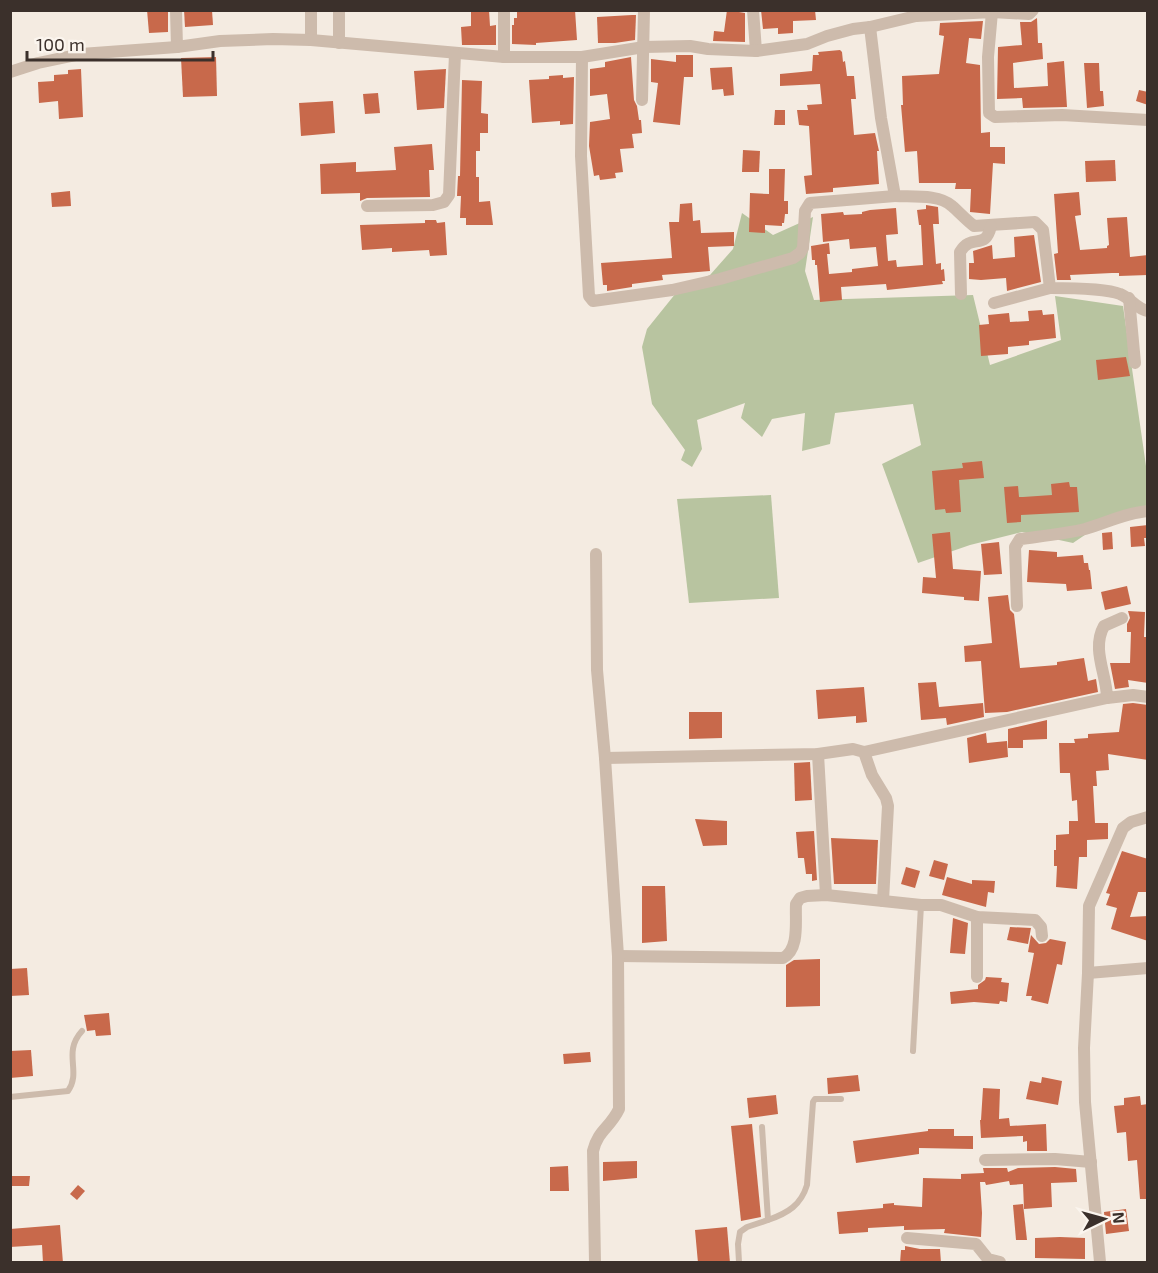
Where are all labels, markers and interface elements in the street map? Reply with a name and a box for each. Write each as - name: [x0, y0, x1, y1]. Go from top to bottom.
- scale bar: [27, 24, 213, 62]
- text: 100 m: [36, 33, 85, 55]
- north arrow: [1074, 1189, 1134, 1249]
- text: N: [1109, 1211, 1129, 1224]

